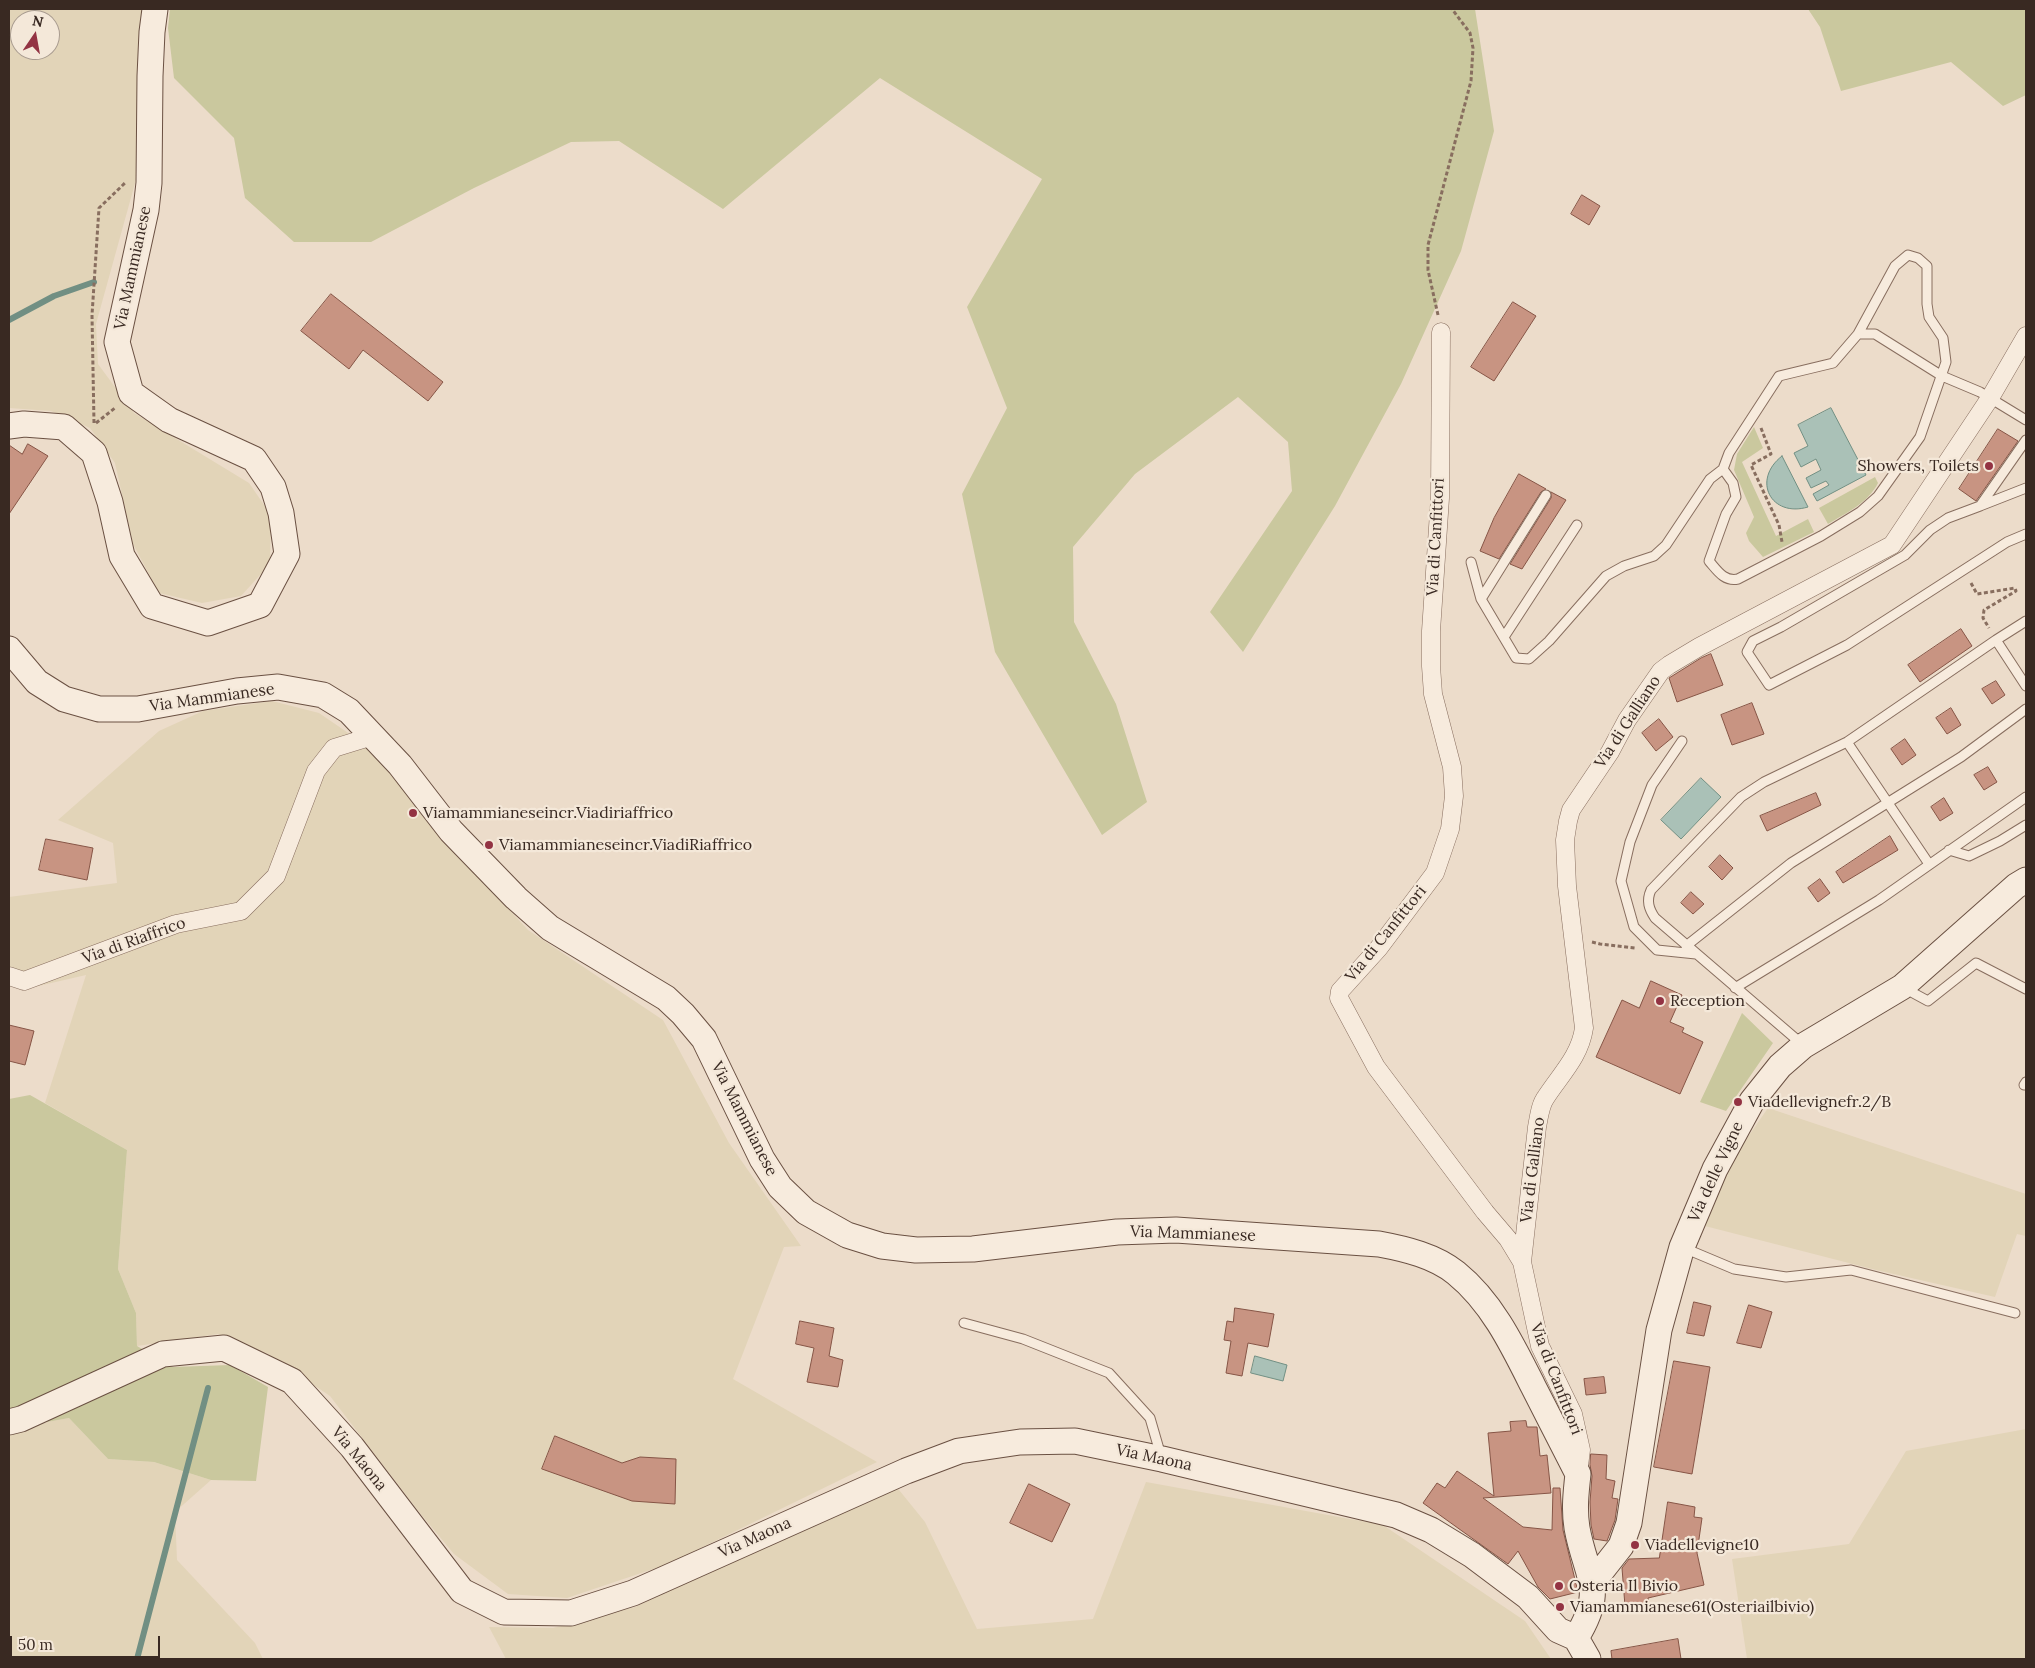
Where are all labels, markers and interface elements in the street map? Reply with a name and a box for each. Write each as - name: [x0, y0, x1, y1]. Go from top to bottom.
- north arrow: [10, 10, 60, 60]
- text: N: [31, 11, 45, 31]
- street label: Via Mammianese: [111, 204, 155, 332]
- place label: Showers, Toilets: [1857, 456, 1979, 476]
- marker: Showers, Toilets: [1983, 460, 1995, 472]
- street label: Via di Canfittori: [1423, 478, 1449, 596]
- street label: Via di Galliano: [1591, 672, 1665, 772]
- street label: Via Mammianese: [148, 680, 276, 716]
- place label: Viamammianeseincr.Viadiriaffrico: [423, 803, 673, 823]
- marker: Viamammianeseincr.Viadiriaffrico: [407, 807, 419, 819]
- place label: Viamammianeseincr.ViadiRiaffrico: [499, 835, 752, 855]
- marker: Viamammianeseincr.ViadiRiaffrico: [483, 839, 495, 851]
- street label: Via di Canfittori: [1341, 882, 1431, 986]
- street label: Via di Riaffrico: [80, 913, 188, 969]
- place label: Reception: [1670, 991, 1745, 1011]
- marker: Reception: [1654, 995, 1666, 1007]
- street label: Via Mammianese: [707, 1059, 781, 1179]
- place label: Viadellevignefr.2/B: [1748, 1092, 1891, 1112]
- marker: Viadellevignefr.2/B: [1732, 1096, 1744, 1108]
- street label: Via di Galliano: [1517, 1116, 1549, 1224]
- street label: Via delle Vigne: [1684, 1119, 1748, 1225]
- street label: Via Mammianese: [1130, 1222, 1256, 1246]
- street label: Via di Canfittori: [1526, 1320, 1586, 1438]
- street label: Via Maona: [327, 1423, 391, 1495]
- street label: Via Maona: [1114, 1441, 1194, 1475]
- street label: Via Maona: [716, 1513, 794, 1563]
- place label: Viadellevigne10: [1645, 1535, 1759, 1555]
- marker: Viadellevigne10: [1629, 1539, 1641, 1551]
- place label: Osteria Il Bivio: [1569, 1576, 1678, 1596]
- marker: Osteria Il Bivio: [1553, 1580, 1565, 1592]
- place label: Viamammianese61(Osteriailbivio): [1570, 1597, 1814, 1617]
- marker: Viamammianese61(Osteriailbivio): [1554, 1601, 1566, 1613]
- scale bar: [12, 1626, 162, 1658]
- text: 50 m: [18, 1635, 53, 1654]

